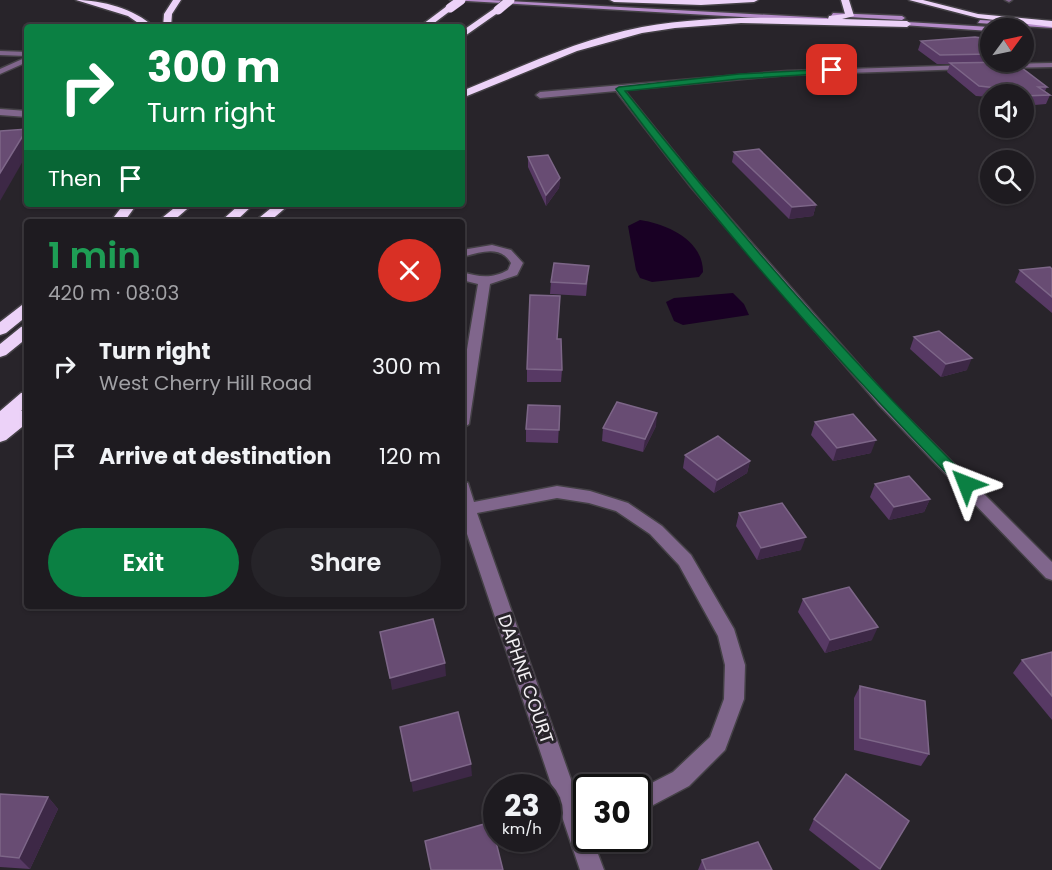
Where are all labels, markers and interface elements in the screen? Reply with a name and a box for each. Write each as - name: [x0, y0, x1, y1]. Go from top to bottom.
- north arrow: [980, 18, 1034, 72]
- map controls: [980, 18, 1034, 204]
- text: 300 m: [147, 38, 281, 97]
- pin: [806, 44, 857, 95]
- icon: right: [48, 48, 126, 126]
- icon: arrive: [815, 53, 848, 86]
- button: sound: [980, 84, 1034, 138]
- text: Turn right: [147, 94, 276, 131]
- button: search: [980, 150, 1034, 204]
- icon: arrive: [114, 162, 147, 195]
- text: Then: [48, 163, 102, 194]
- text: 1 min: [48, 230, 141, 281]
- button: close: [378, 239, 441, 302]
- text: 420 m · 08:03: [48, 279, 179, 307]
- text: Turn right: [99, 336, 210, 367]
- icon: right: [48, 350, 81, 383]
- text: 300 m: [372, 351, 441, 382]
- text: West Cherry Hill Road: [99, 369, 312, 397]
- icon: arrive: [48, 440, 81, 473]
- text: Arrive at destination: [99, 441, 331, 472]
- text: 120 m: [379, 441, 441, 472]
- position arrow: [934, 452, 998, 516]
- button: Exit: [48, 528, 239, 597]
- button: Share: [251, 528, 441, 597]
- street label: DAPHNE COURT: [492, 611, 560, 747]
- speed limit sign: 30: [573, 774, 651, 852]
- text: 23: [504, 784, 540, 827]
- text: km/h: [502, 818, 542, 839]

